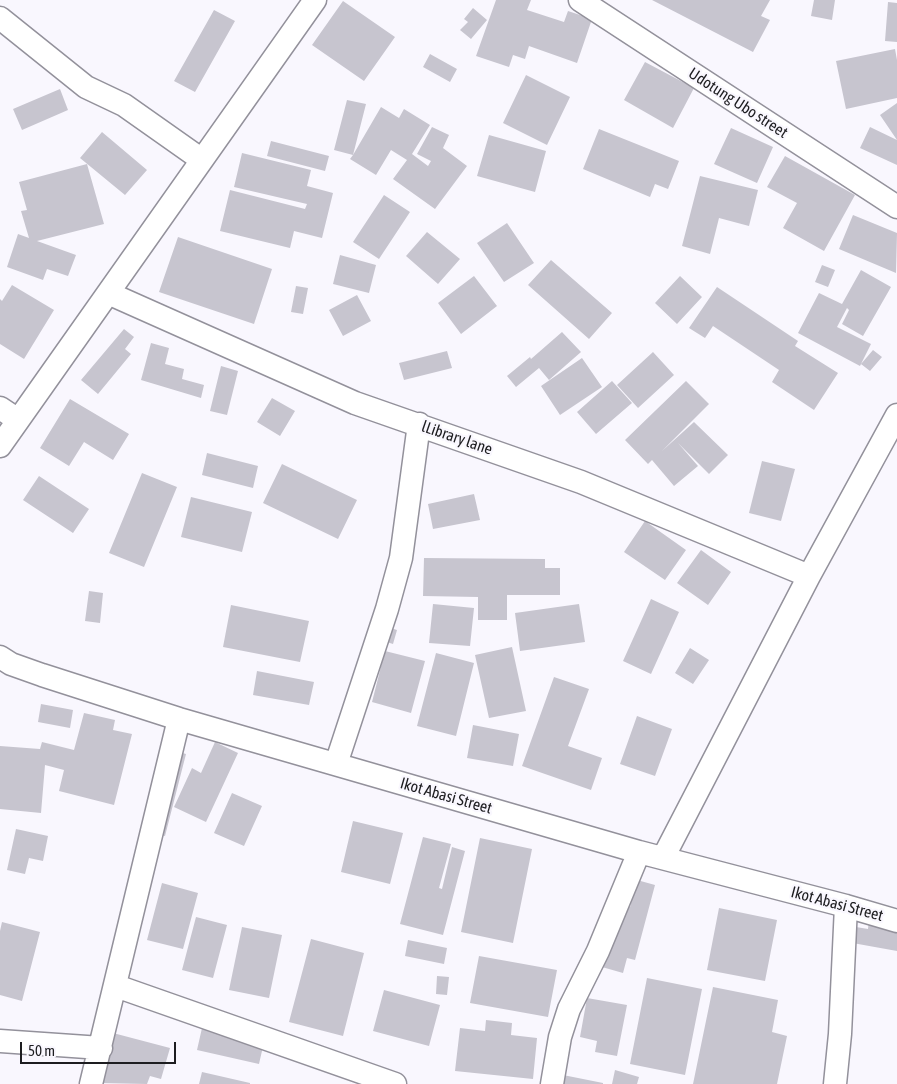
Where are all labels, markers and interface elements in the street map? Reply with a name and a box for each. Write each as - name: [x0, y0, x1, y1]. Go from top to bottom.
- street label: Udotung Ubo street: [685, 64, 791, 142]
- street label: lLibrary lane: [419, 417, 495, 459]
- street label: Ikot Abasi Street: [398, 774, 494, 818]
- street label: Ikot Abasi Street: [789, 882, 885, 926]
- scale bar: [22, 1032, 179, 1064]
- text: 50 m: [28, 1042, 55, 1059]

